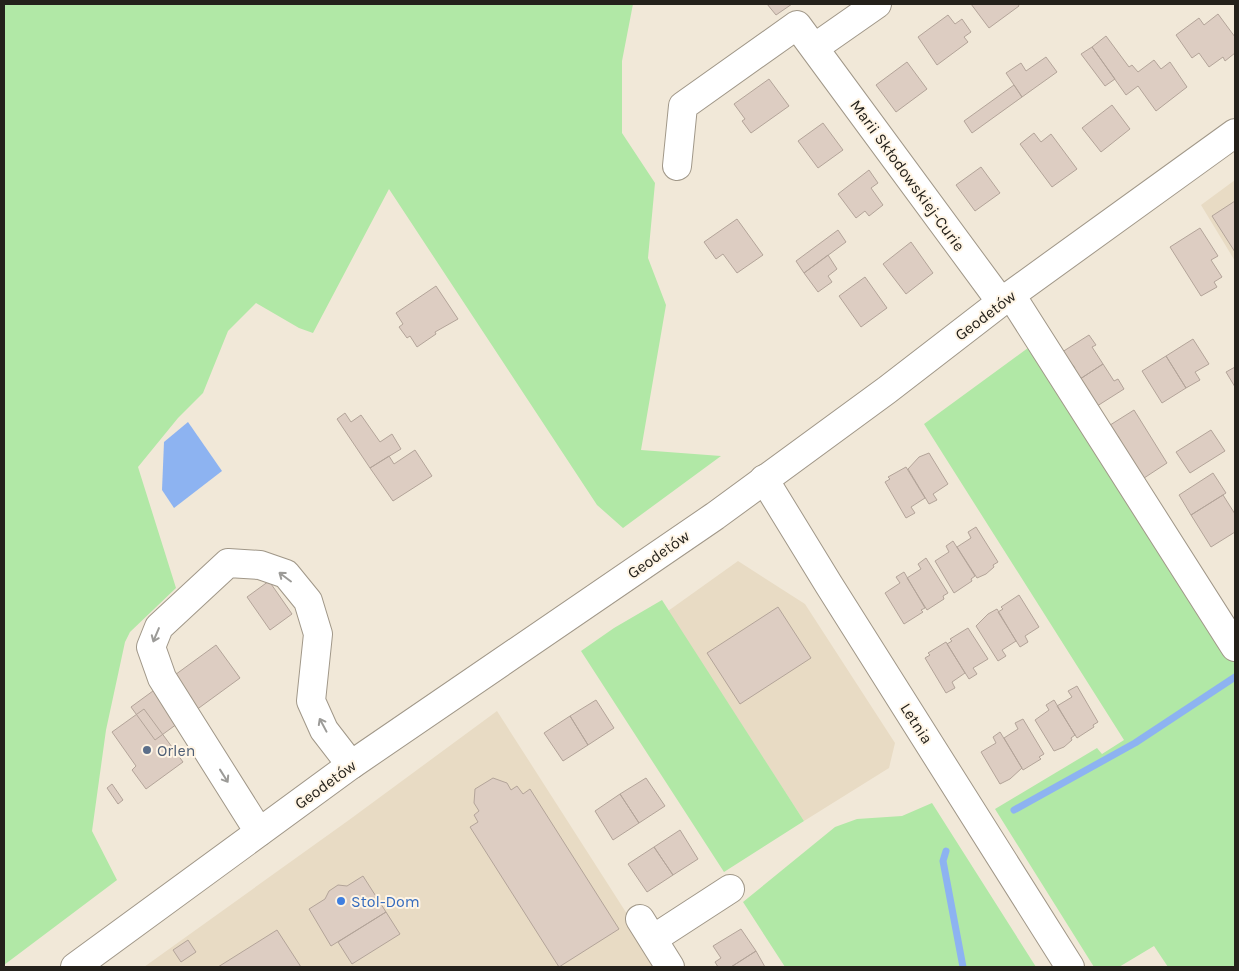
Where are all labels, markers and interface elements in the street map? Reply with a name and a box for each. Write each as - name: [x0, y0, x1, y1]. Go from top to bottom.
- street label: Marii Skłodowskiej-Curie: [846, 96, 969, 255]
- street label: Geodetów: [951, 286, 1020, 344]
- street label: Geodetów: [624, 526, 693, 583]
- one-way arrow: [279, 572, 292, 583]
- one-way arrow: [151, 627, 161, 642]
- street label: Letnia: [896, 699, 937, 747]
- one-way arrow: [317, 719, 327, 733]
- place label: Orlen: [157, 741, 195, 760]
- marker: Orlen: [141, 744, 153, 756]
- street label: Geodetów: [291, 756, 360, 813]
- one-way arrow: [219, 769, 229, 783]
- place label: Stol-Dom: [351, 892, 420, 911]
- marker: Stol-Dom: [335, 895, 347, 907]

